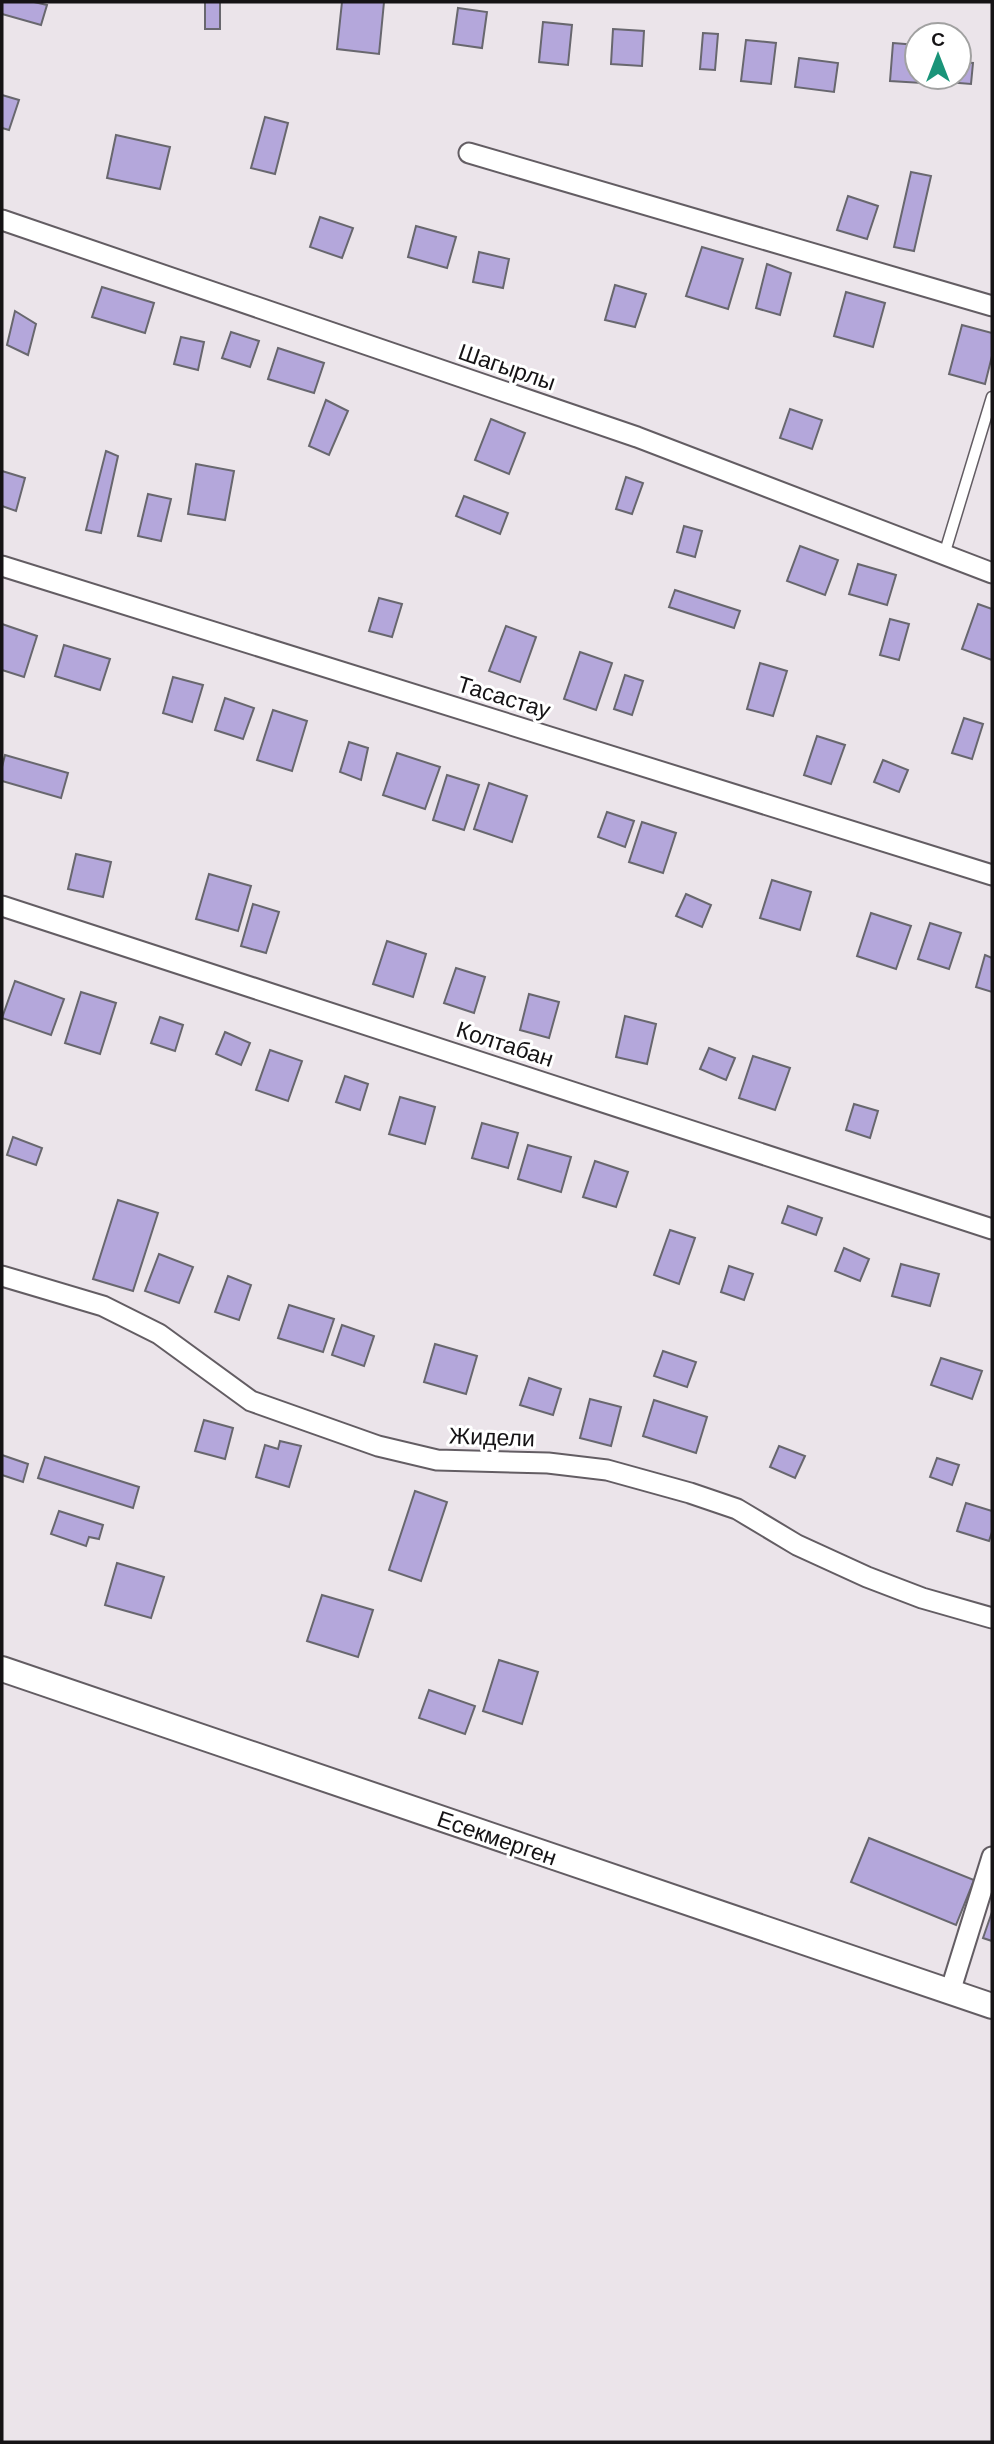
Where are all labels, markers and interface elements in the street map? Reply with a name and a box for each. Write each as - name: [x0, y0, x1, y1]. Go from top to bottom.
- north arrow: [903, 21, 973, 91]
- text: С: [931, 29, 945, 50]
- street label: Шагырлы: [455, 338, 559, 396]
- street label: Тасастау: [454, 671, 554, 724]
- street label: Колтабан: [453, 1016, 557, 1072]
- street label: Жидели: [449, 1423, 535, 1451]
- street label: Eсекмерген: [434, 1805, 560, 1871]

